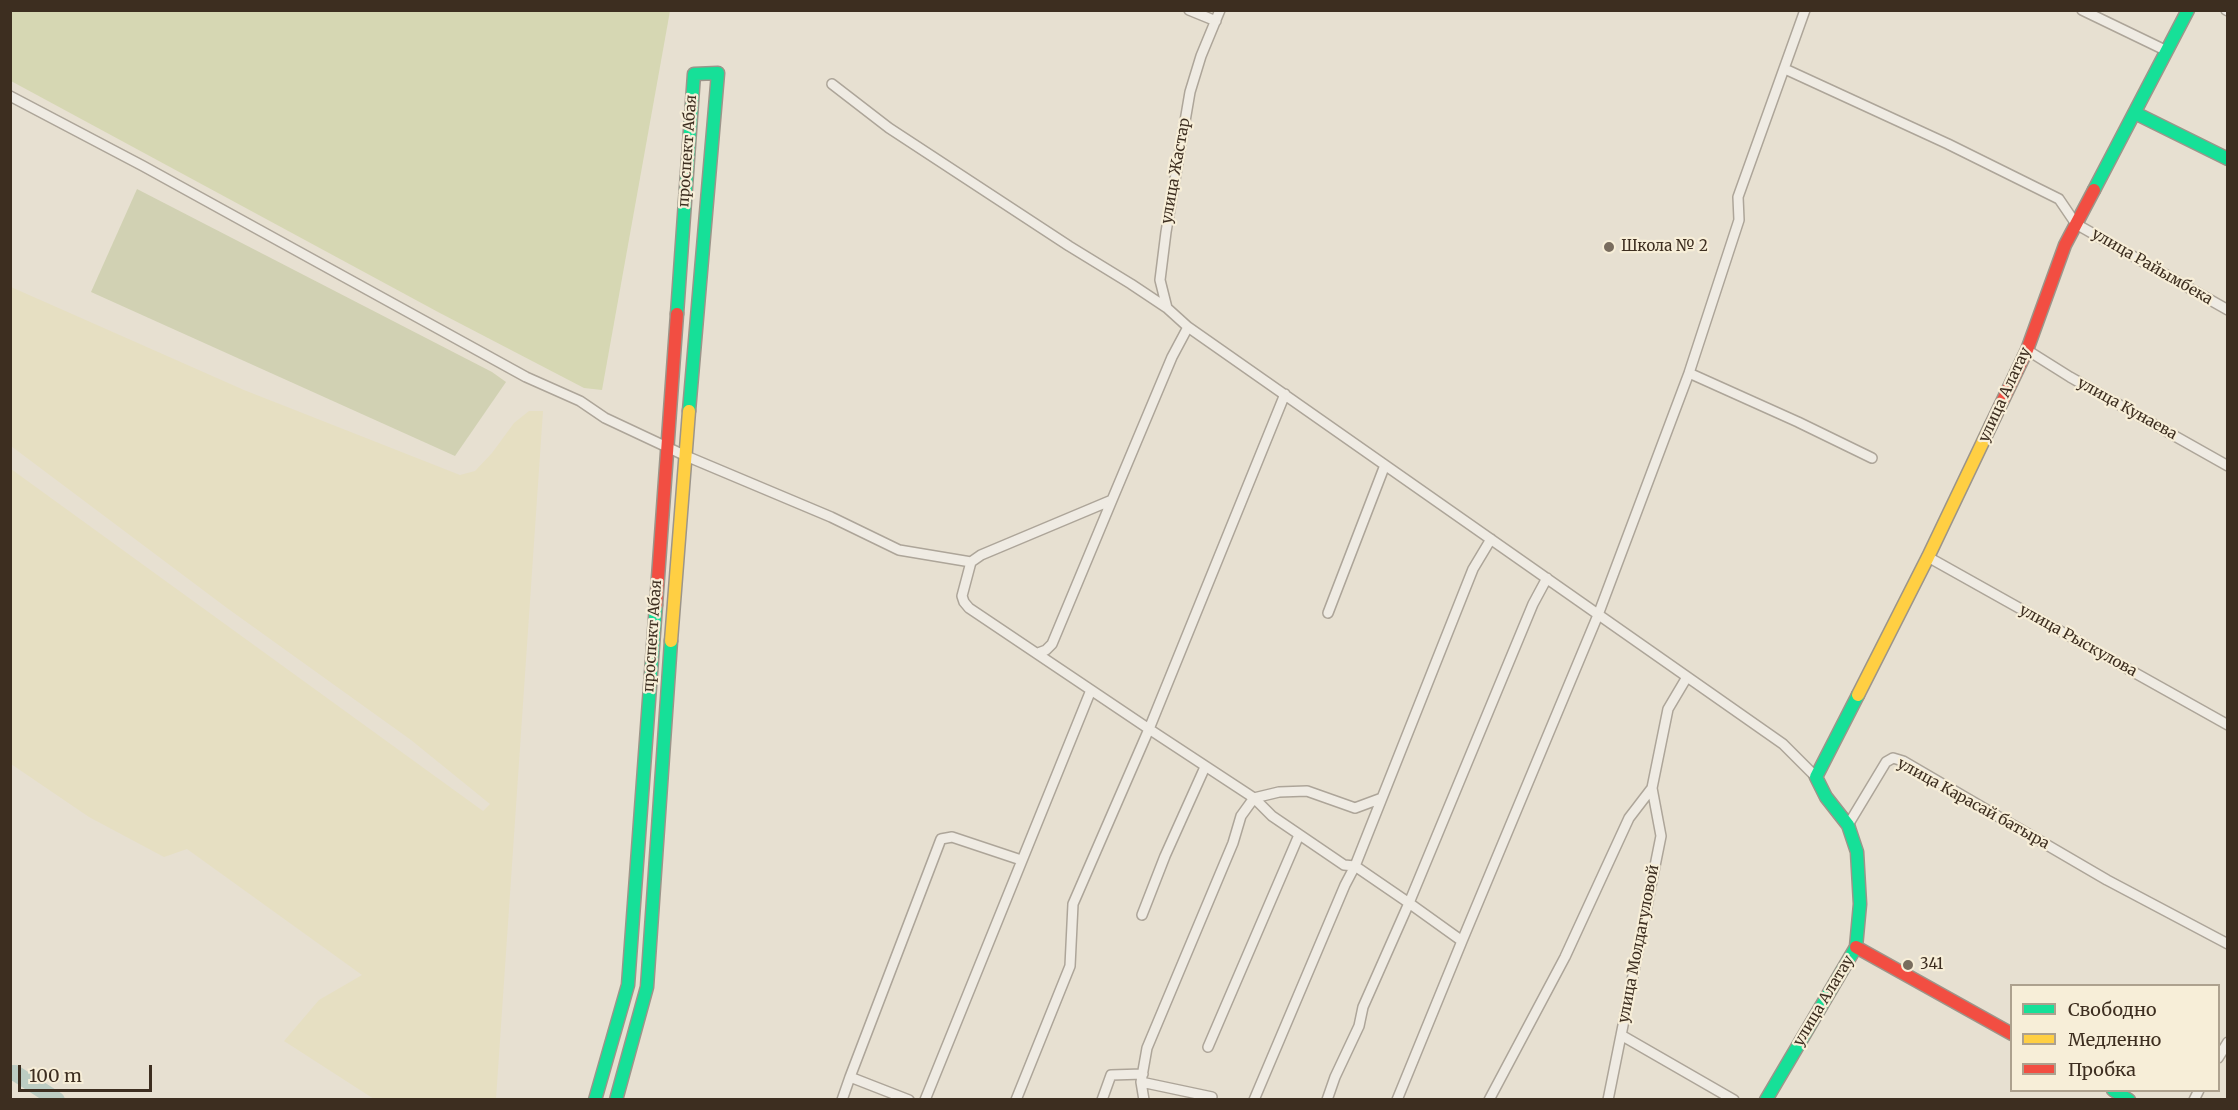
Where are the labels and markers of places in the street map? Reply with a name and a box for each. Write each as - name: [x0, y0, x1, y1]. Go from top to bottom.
- place label: Школа № 2: [1621, 238, 1708, 256]
- marker: Школа № 2: [1602, 240, 1616, 254]
- place label: 341: [1920, 956, 1943, 974]
- marker: 341: [1901, 958, 1915, 972]

